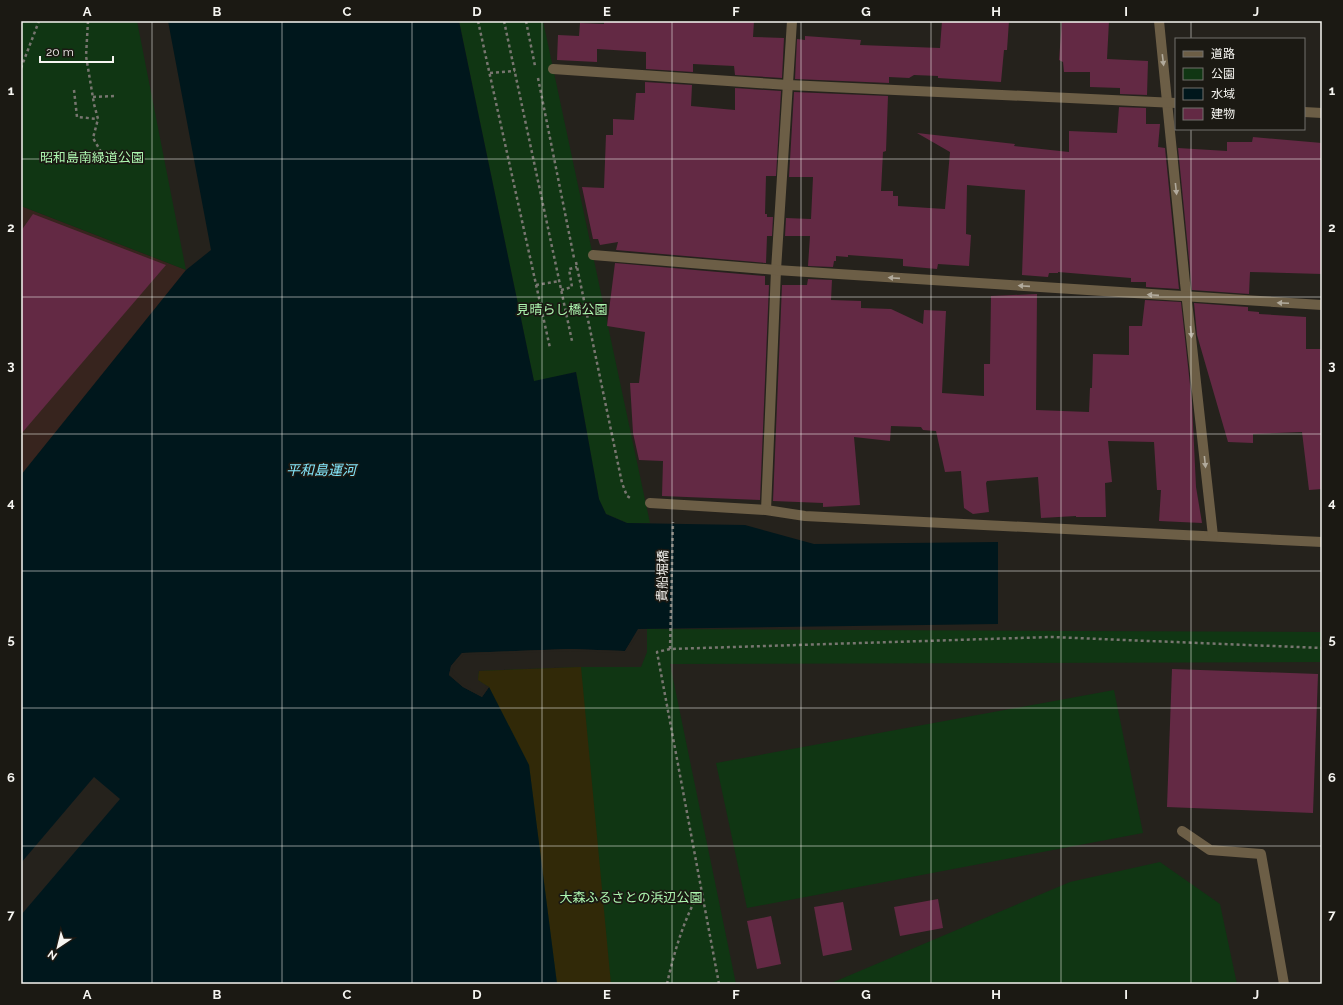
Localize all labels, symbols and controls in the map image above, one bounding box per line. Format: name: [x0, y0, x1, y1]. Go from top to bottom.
text: A: [83, 4, 92, 19]
text: B: [213, 4, 222, 19]
text: C: [343, 4, 352, 19]
text: D: [472, 4, 482, 19]
text: E: [603, 4, 611, 19]
text: F: [732, 4, 740, 19]
text: G: [861, 4, 871, 19]
text: H: [991, 4, 1001, 19]
text: I: [1124, 4, 1128, 19]
text: J: [1253, 4, 1259, 19]
scale bar: [40, 38, 113, 64]
legend: [1175, 38, 1305, 130]
text: 20 m: [46, 45, 74, 59]
text: 道路: [1211, 47, 1235, 61]
one-way arrow: [1160, 54, 1166, 66]
text: 公園: [1211, 67, 1235, 81]
text: 1: [8, 83, 15, 98]
text: 1: [1329, 83, 1336, 98]
text: 水域: [1211, 87, 1235, 101]
text: 建物: [1211, 107, 1235, 121]
park label: 昭和島南緑道公園: [40, 150, 144, 165]
one-way arrow: [1173, 183, 1179, 195]
text: 2: [7, 220, 15, 235]
text: 2: [1328, 220, 1336, 235]
one-way arrow: [888, 274, 900, 281]
one-way arrow: [1018, 283, 1030, 290]
one-way arrow: [1147, 291, 1159, 298]
one-way arrow: [1277, 299, 1289, 306]
park label: 見晴らし橋公園: [516, 302, 608, 317]
one-way arrow: [1188, 326, 1194, 338]
text: 3: [7, 358, 15, 373]
text: 3: [1328, 358, 1336, 373]
one-way arrow: [1202, 456, 1208, 468]
water label: 平和島運河: [286, 462, 359, 478]
text: 4: [7, 495, 15, 510]
text: 4: [1328, 495, 1336, 510]
street label: 貴船堀橋: [655, 550, 670, 602]
text: 5: [7, 632, 15, 647]
text: 5: [1328, 632, 1336, 647]
text: 6: [7, 770, 15, 785]
text: 6: [1328, 770, 1336, 785]
park label: 大森ふるさとの浜辺公園: [560, 890, 702, 905]
text: 7: [7, 907, 15, 922]
text: 7: [1328, 907, 1336, 922]
north arrow: [38, 927, 78, 967]
text: N: [45, 947, 60, 963]
text: A: [83, 987, 92, 1002]
text: B: [213, 987, 222, 1002]
text: C: [343, 987, 352, 1002]
text: D: [472, 987, 482, 1002]
text: E: [603, 987, 611, 1002]
text: F: [732, 987, 740, 1002]
text: G: [861, 987, 871, 1002]
text: H: [991, 987, 1001, 1002]
text: I: [1124, 987, 1128, 1002]
text: J: [1253, 987, 1259, 1002]

